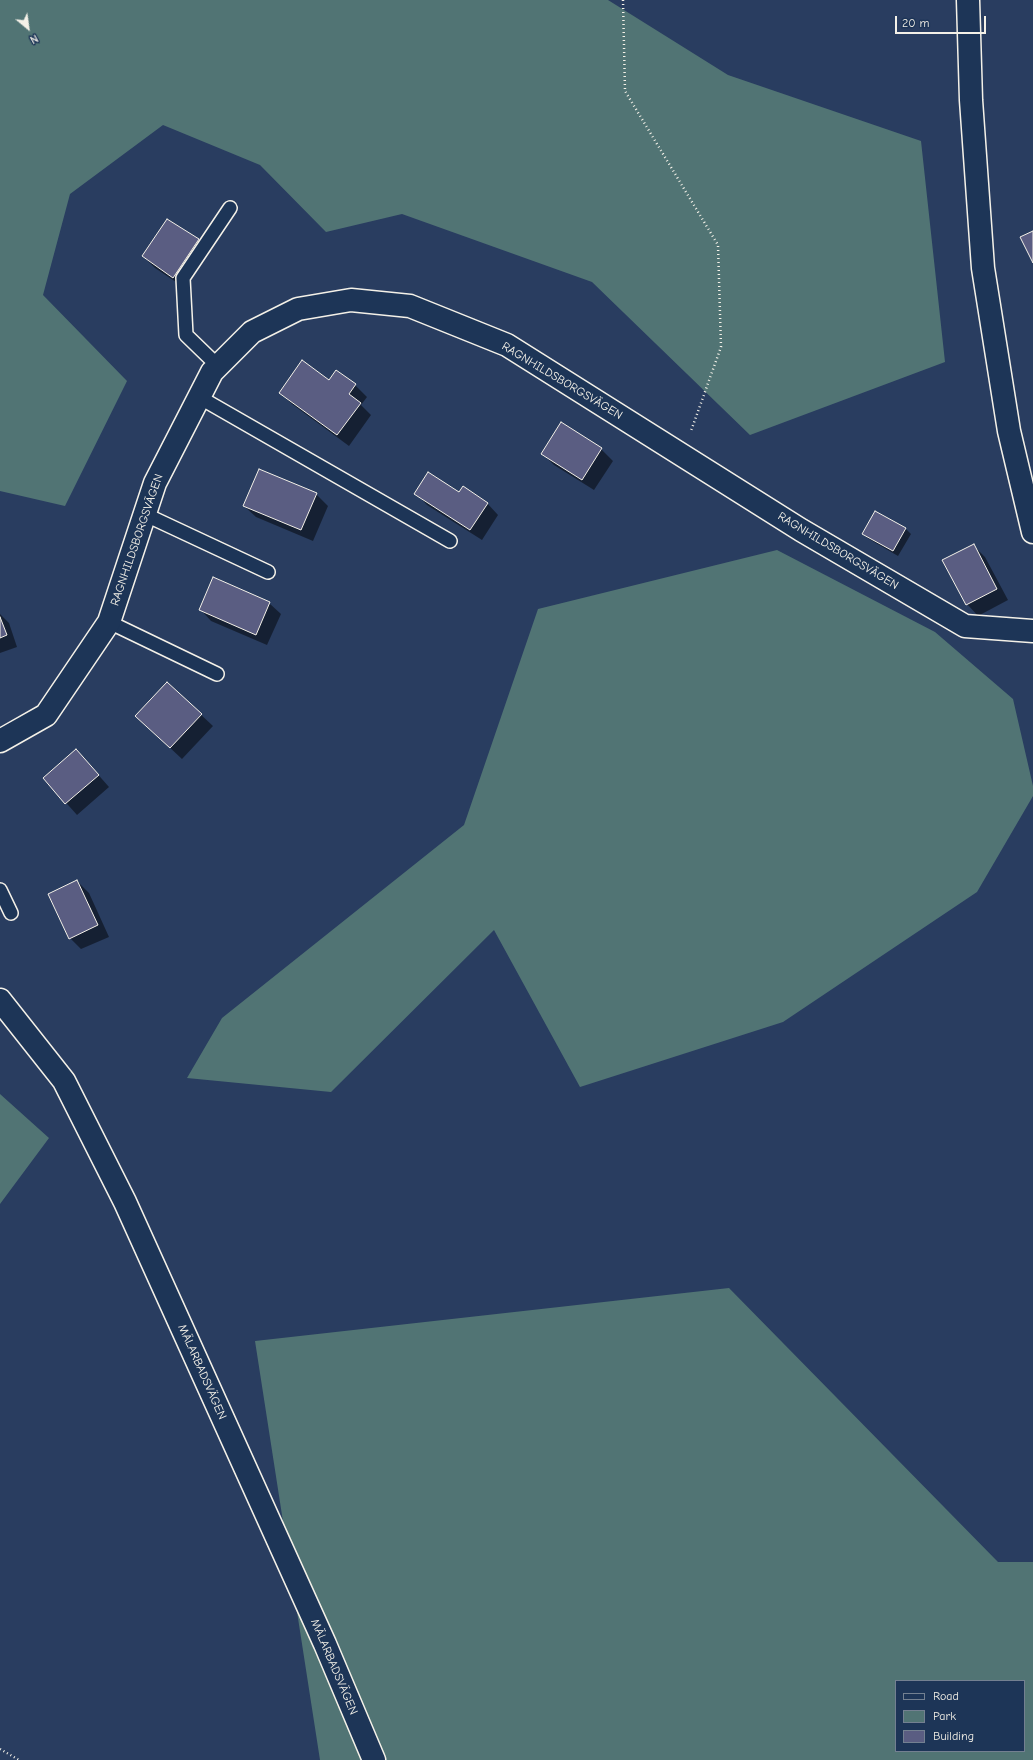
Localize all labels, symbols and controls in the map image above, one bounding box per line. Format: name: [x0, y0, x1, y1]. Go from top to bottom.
north arrow: [8, 8, 48, 48]
scale bar: [897, 8, 988, 34]
text: 20 m: [902, 16, 930, 30]
text: N: [28, 32, 40, 46]
street label: RAGNHILDSBORGSVÄGEN: [499, 339, 625, 423]
street label: RAGNHILDSBORGSVÄGEN: [108, 472, 166, 608]
street label: RAGNHILDSBORGSVÄGEN: [775, 509, 901, 593]
street label: MÄLARBADSVÄGEN: [175, 1322, 229, 1422]
street label: MÄLARBADSVÄGEN: [307, 1617, 361, 1717]
legend: [895, 1680, 1025, 1752]
text: Road: [933, 1689, 959, 1703]
text: Park: [933, 1709, 956, 1723]
text: Building: [933, 1729, 974, 1743]

